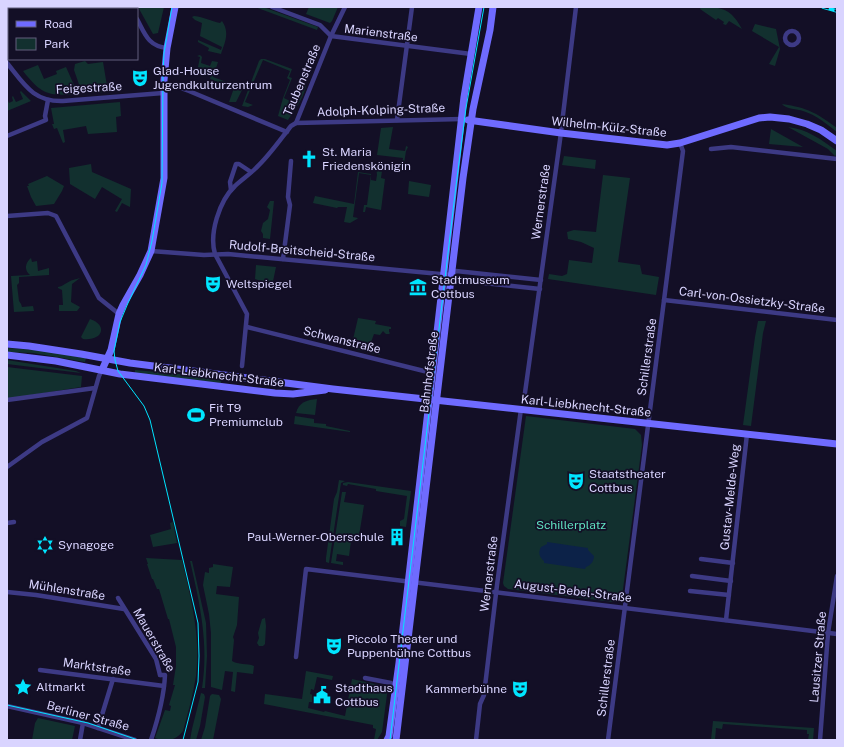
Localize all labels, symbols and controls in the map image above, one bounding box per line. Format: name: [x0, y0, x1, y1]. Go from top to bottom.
legend: [8, 8, 138, 60]
text: Road: [44, 17, 72, 31]
street label: Marienstraße: [343, 22, 419, 44]
text: Park: [44, 37, 70, 51]
street label: Taubenstraße: [281, 42, 323, 118]
place label: Glad-House Jugendkulturzentrum: [153, 64, 272, 92]
theatre icon: Glad-House Jugendkulturzentrum: [130, 68, 150, 88]
street label: Feigestraße: [56, 79, 123, 97]
street label: Adolph-Kolping-Straße: [317, 101, 446, 119]
street label: Wilhelm-Külz-Straße: [551, 114, 668, 140]
place label: St. Maria Friedenskönigin: [322, 145, 411, 173]
church icon: St. Maria Friedenskönigin: [299, 149, 319, 169]
street label: Wernerstraße: [529, 163, 553, 241]
street label: Rudolf-Breitscheid-Straße: [228, 238, 376, 264]
place label: Stadtmuseum Cottbus: [431, 273, 510, 301]
theatre icon: Weltspiegel: [203, 274, 223, 294]
place label: Weltspiegel: [226, 277, 293, 291]
museum icon: Stadtmuseum Cottbus: [408, 277, 428, 297]
street label: Carl-von-Ossietzky-Straße: [678, 284, 826, 316]
street label: Schillerstraße: [635, 317, 659, 397]
street label: Schwanstraße: [302, 324, 382, 356]
street label: Bahnhofstraße: [417, 330, 441, 414]
street label: Karl-Liebknecht-Straße: [153, 360, 285, 390]
street label: Karl-Liebknecht-Straße: [520, 392, 652, 420]
place label: Fit T9 Premiumclub: [209, 401, 283, 429]
sports icon: Fit T9 Premiumclub: [186, 405, 206, 425]
street label: Gustav-Melde-Weg: [717, 443, 743, 551]
place label: Staatstheater Cottbus: [589, 467, 666, 495]
theatre icon: Staatstheater Cottbus: [566, 471, 586, 491]
park label: Schillerplatz: [536, 518, 606, 532]
building icon: Paul-Werner-Oberschule: [387, 527, 407, 547]
place label: Paul-Werner-Oberschule: [247, 530, 384, 544]
synagogue icon: Synagoge: [35, 535, 55, 555]
street label: Wernerstraße: [477, 535, 501, 613]
place label: Synagoge: [58, 538, 114, 552]
street label: Mühlenstraße: [28, 577, 106, 603]
street label: August-Bebel-Straße: [513, 577, 633, 605]
street label: Mauerstraße: [130, 606, 178, 675]
street label: Lausitzer Straße: [807, 611, 829, 703]
place label: Piccolo Theater und Puppenbühne Cottbus: [347, 632, 471, 660]
theatre icon: Piccolo Theater und Puppenbühne Cottbus: [324, 636, 344, 656]
street label: Schillerstraße: [594, 638, 618, 718]
street label: Marktstraße: [62, 655, 132, 679]
place icon: Altmarkt: [13, 677, 33, 697]
theatre icon: Kammerbühne: [510, 679, 530, 699]
place label: Altmarkt: [36, 680, 86, 694]
place label: Stadthaus Cottbus: [335, 681, 392, 709]
place label: Kammerbühne: [425, 682, 507, 696]
public building icon: Stadthaus Cottbus: [312, 685, 332, 705]
street label: Berliner Straße: [45, 698, 131, 734]

